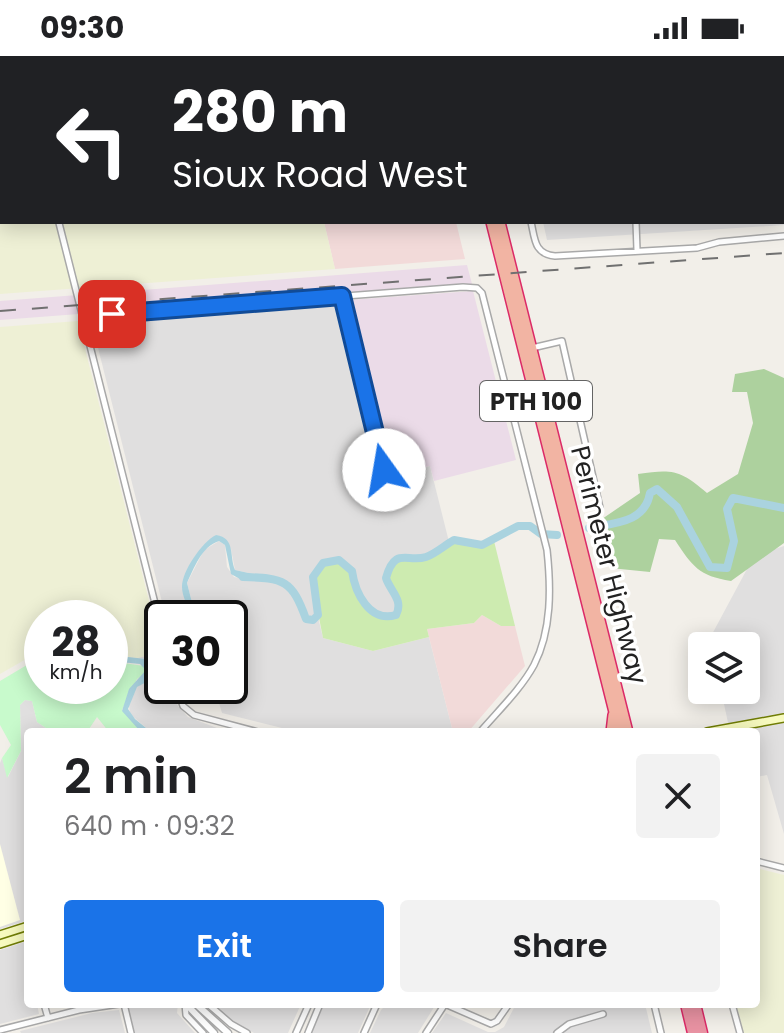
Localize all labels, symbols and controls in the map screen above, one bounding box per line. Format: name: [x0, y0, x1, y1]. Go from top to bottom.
text: 09:30: [40, 6, 124, 49]
text: 280 m: [172, 73, 348, 152]
icon: left: [40, 88, 144, 192]
text: Sioux Road West: [172, 149, 468, 200]
pin: [78, 280, 146, 348]
icon: arrive: [90, 292, 134, 336]
road number: PTH 100: [480, 381, 592, 421]
position arrow: [342, 428, 426, 512]
street label: Perimeter Highway: [562, 442, 656, 688]
speed limit sign: 30: [144, 600, 248, 704]
text: 28: [52, 614, 100, 670]
map controls: [688, 632, 760, 704]
button: layers: [688, 632, 760, 704]
text: km/h: [49, 658, 103, 686]
text: 2 min: [64, 743, 198, 810]
button: close: [636, 754, 720, 838]
text: 640 m · 09:32: [64, 808, 235, 844]
button: Exit: [64, 900, 384, 992]
button: Share: [400, 900, 720, 992]

